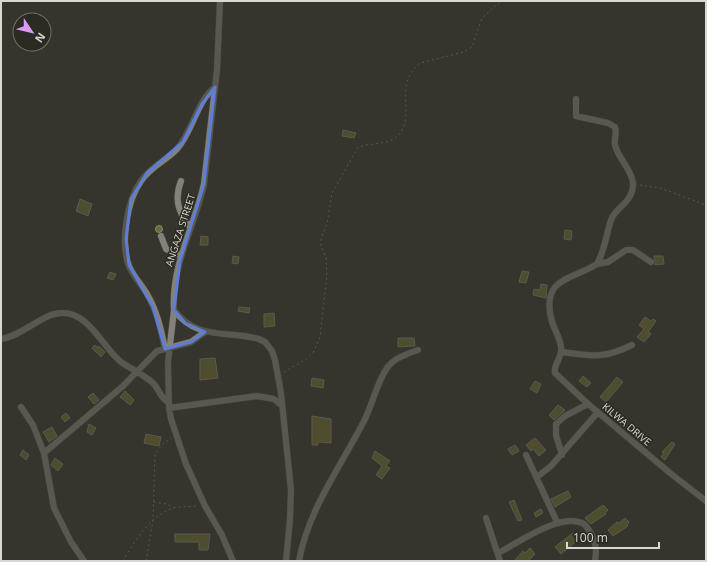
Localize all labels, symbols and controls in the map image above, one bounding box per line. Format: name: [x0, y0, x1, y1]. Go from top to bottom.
north arrow: [12, 12, 52, 52]
text: N: [32, 30, 49, 46]
street label: ANGAZA STREET: [162, 191, 199, 268]
street label: KILWA DRIVE: [600, 399, 654, 449]
scale bar: [567, 524, 659, 550]
text: 100 m: [573, 529, 608, 546]

